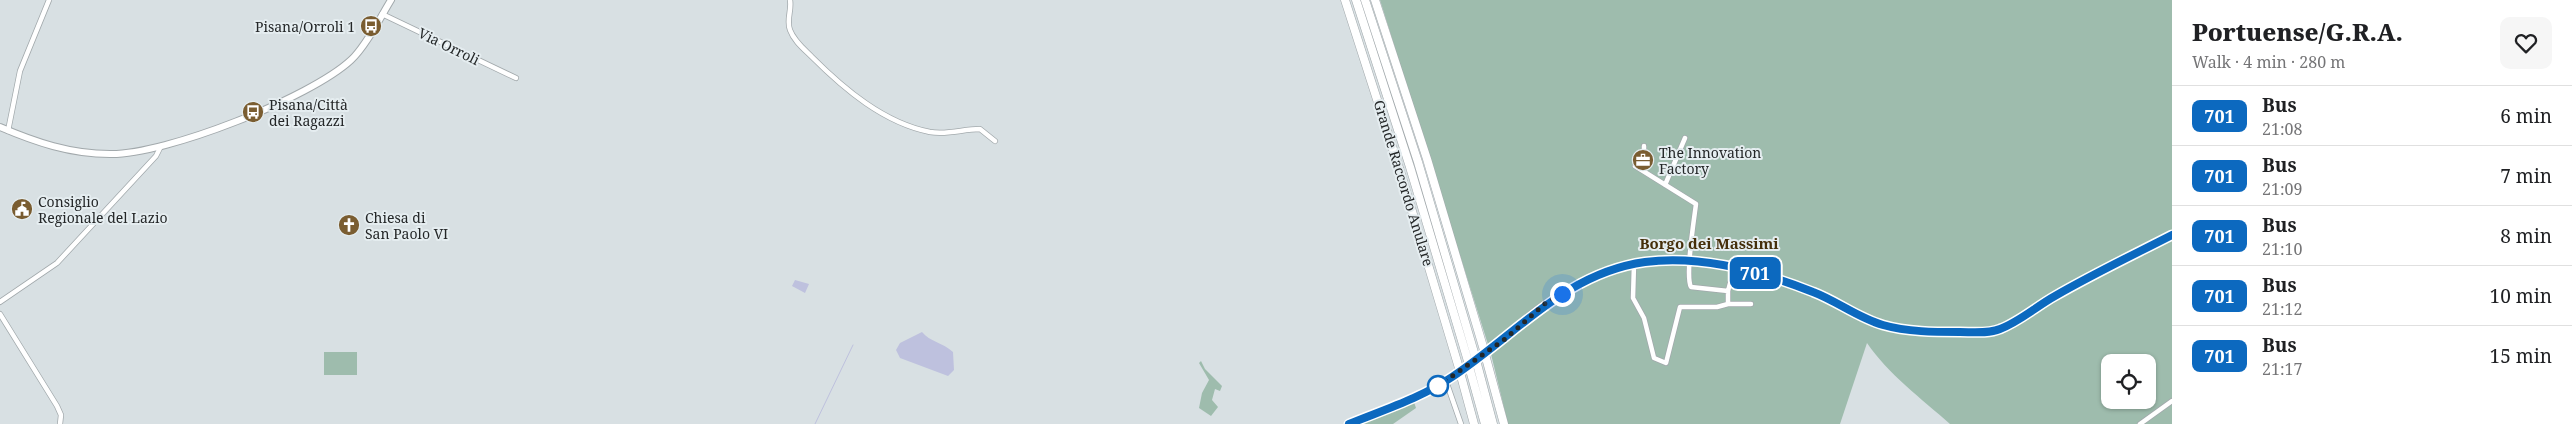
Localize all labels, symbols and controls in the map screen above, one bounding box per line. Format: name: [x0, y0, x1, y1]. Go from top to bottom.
bus stop icon: Pisana/Orroli 1: [359, 14, 383, 38]
text: Portuense/G.R.A.: [2192, 15, 2403, 48]
place label: Pisana/Orroli 1: [255, 17, 355, 36]
button: heart: [2500, 17, 2552, 69]
street label: Via Orroli: [415, 23, 483, 69]
text: Walk · 4 min · 280 m: [2192, 51, 2345, 73]
text: Bus: [2262, 92, 2297, 118]
place label: Pisana/Città dei Ragazzi: [269, 95, 348, 130]
street label: Grande Raccordo Anulare: [1370, 98, 1438, 268]
bus stop icon: Pisana/Città dei Ragazzi: [241, 100, 265, 124]
text: 6 min: [2500, 103, 2552, 129]
text: 701: [2204, 104, 2235, 128]
text: 21:08: [2262, 118, 2302, 140]
place label: The Innovation Factory: [1659, 143, 1761, 178]
office icon: The Innovation Factory: [1631, 148, 1655, 172]
text: Bus: [2262, 152, 2297, 178]
text: 7 min: [2500, 163, 2552, 189]
text: 701: [2204, 164, 2235, 188]
text: 21:09: [2262, 178, 2302, 200]
place label: Consiglio Regionale del Lazio: [38, 192, 168, 227]
public building icon: Consiglio Regionale del Lazio: [10, 197, 34, 221]
place label: Chiesa di San Paolo VI: [365, 208, 448, 243]
text: Bus: [2262, 212, 2297, 238]
church icon: Chiesa di San Paolo VI: [337, 213, 361, 237]
text: 8 min: [2500, 223, 2552, 249]
text: 701: [2204, 224, 2235, 248]
district label: Borgo dei Massimi: [1639, 233, 1779, 253]
text: 21:10: [2262, 238, 2302, 260]
line badge: 701: [1726, 257, 1784, 289]
text: 701: [1740, 261, 1770, 285]
text: Bus: [2262, 272, 2297, 298]
your location: [1550, 282, 1575, 307]
text: 10 min: [2490, 283, 2552, 309]
text: 701: [2204, 284, 2235, 308]
text: 21:12: [2262, 298, 2302, 320]
text: Bus: [2262, 332, 2297, 358]
text: 15 min: [2490, 343, 2552, 369]
text: 701: [2204, 344, 2235, 368]
map controls: [2101, 354, 2156, 409]
button: locate: [2101, 354, 2156, 409]
text: 21:17: [2262, 358, 2302, 380]
unlabelled marker: [1427, 375, 1449, 397]

